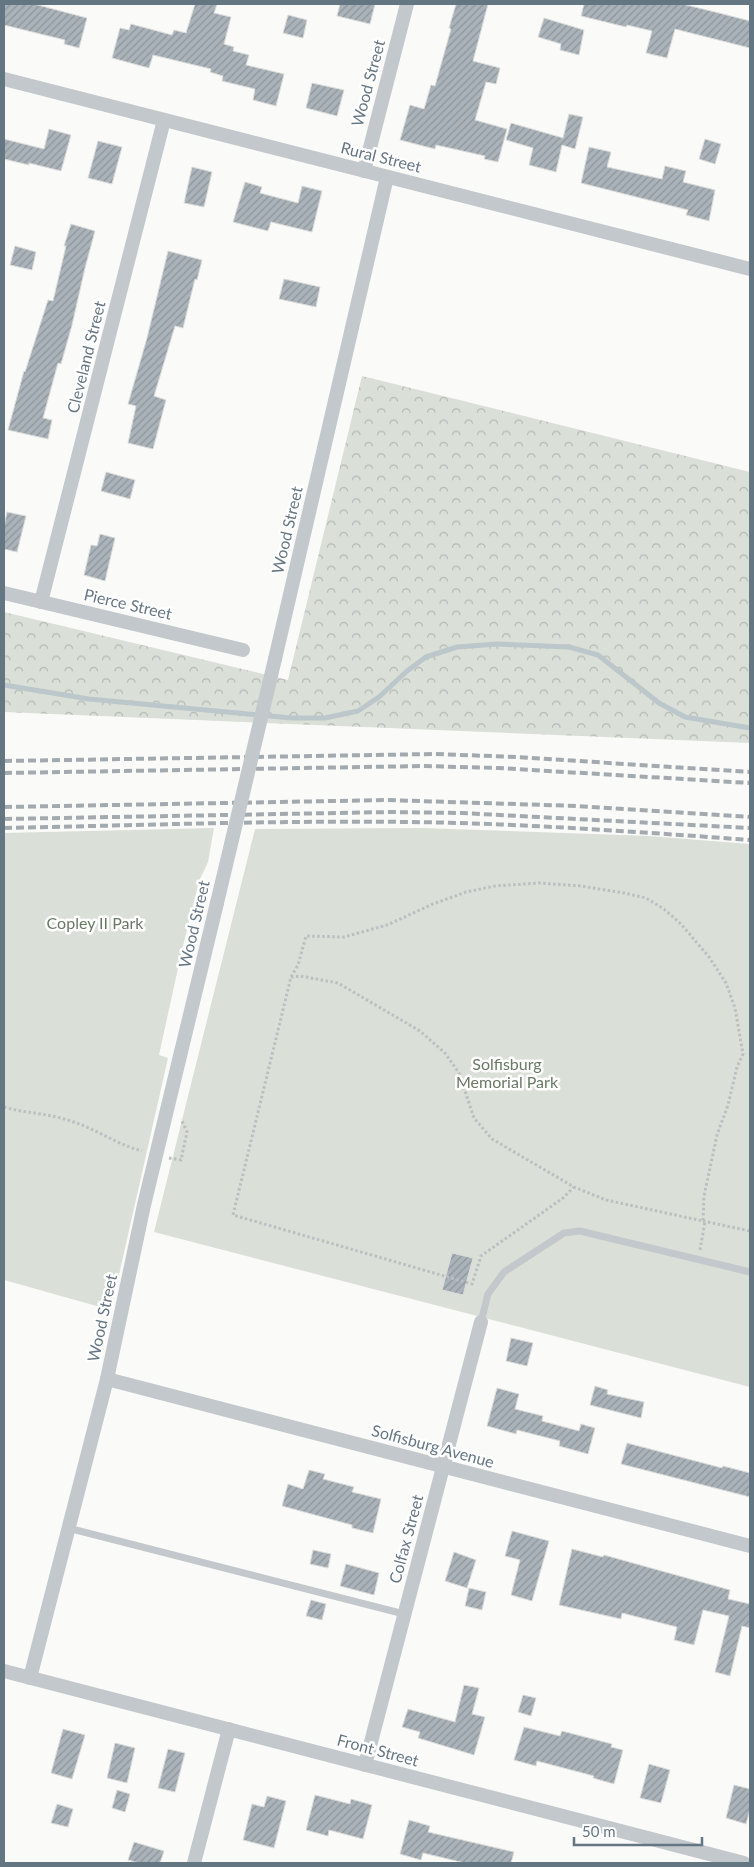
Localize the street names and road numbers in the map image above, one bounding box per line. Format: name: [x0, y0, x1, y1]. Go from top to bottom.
street label: Wood Street: [347, 37, 388, 128]
street label: Rural Street: [339, 137, 424, 176]
street label: Cleveland Street: [62, 299, 109, 415]
street label: Wood Street: [267, 484, 306, 575]
street label: Pierce Street: [82, 584, 174, 623]
street label: Wood Street: [174, 878, 213, 969]
street label: Wood Street: [83, 1272, 120, 1363]
street label: Solfisburg Avenue: [370, 1420, 496, 1471]
street label: Colfax Street: [385, 1492, 427, 1585]
street label: Front Street: [335, 1730, 421, 1770]

